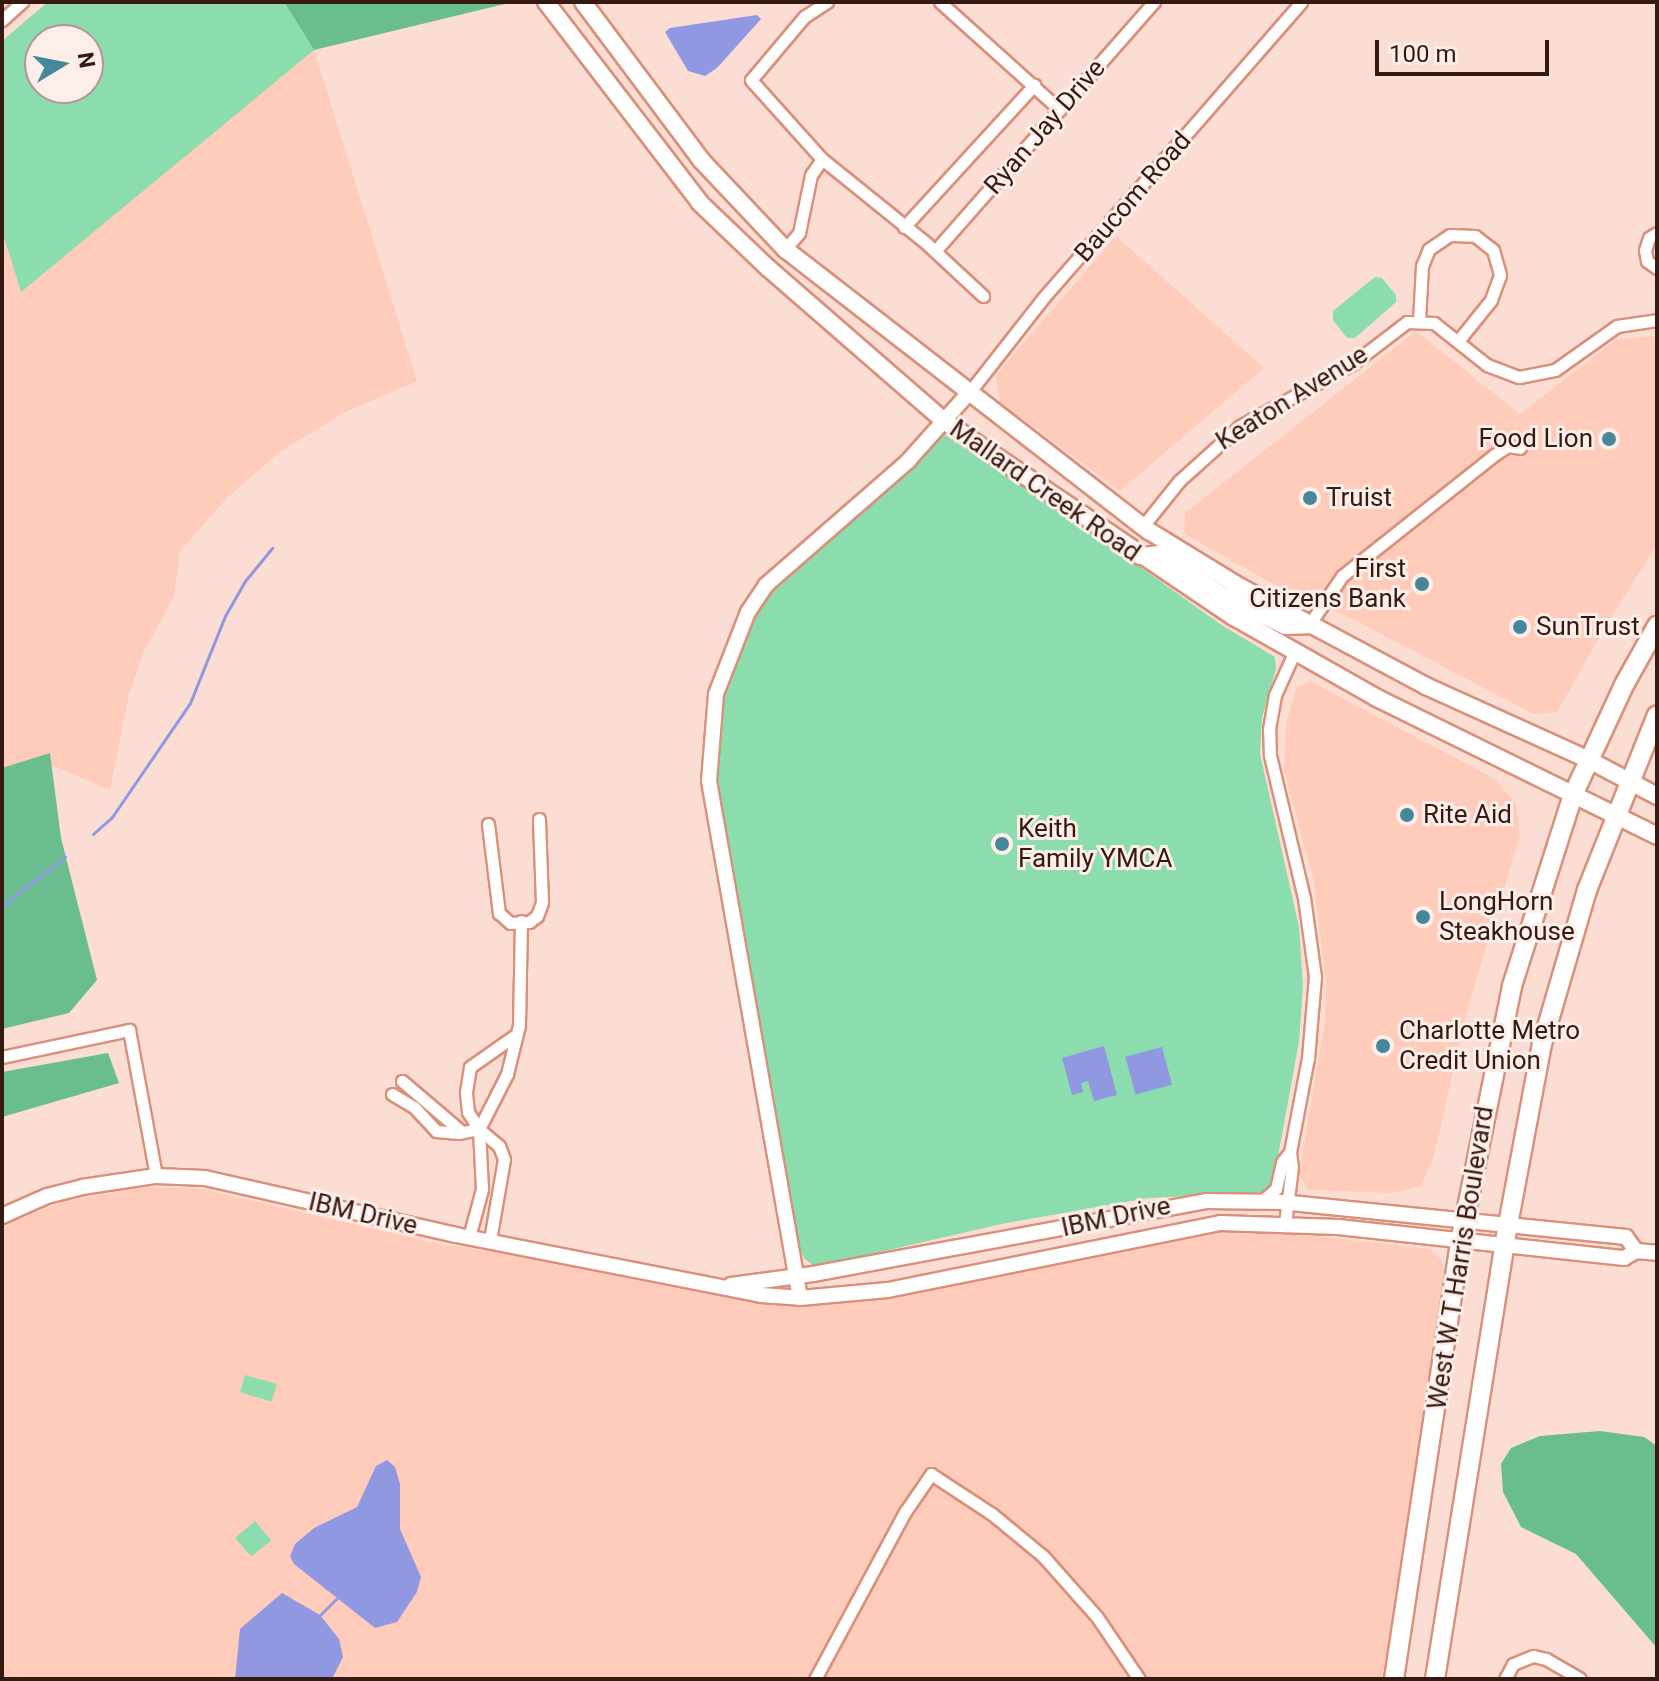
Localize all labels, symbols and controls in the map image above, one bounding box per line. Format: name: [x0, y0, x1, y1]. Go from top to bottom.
north arrow: [24, 24, 104, 104]
scale bar: [1379, 24, 1553, 74]
text: 100 m: [1389, 40, 1456, 68]
text: N: [72, 50, 100, 70]
street label: Ryan Jay Drive: [978, 53, 1112, 201]
street label: Baucom Road: [1068, 126, 1198, 268]
street label: Keaton Avenue: [1210, 339, 1374, 457]
street label: Mallard Creek Road: [944, 414, 1146, 568]
place label: Food Lion: [1479, 423, 1593, 455]
marker: Food Lion: [1600, 430, 1618, 448]
place label: Truist: [1326, 482, 1392, 514]
marker: Truist: [1301, 489, 1319, 507]
place label: First Citizens Bank: [1249, 553, 1406, 614]
marker: First Citizens Bank: [1413, 575, 1431, 593]
place label: SunTrust: [1536, 611, 1640, 643]
marker: SunTrust: [1511, 618, 1529, 636]
place label: Rite Aid: [1423, 799, 1512, 831]
marker: Rite Aid: [1398, 806, 1416, 824]
place label: Keith Family YMCA: [1018, 813, 1172, 874]
marker: Keith Family YMCA: [993, 835, 1011, 853]
place label: LongHorn Steakhouse: [1439, 886, 1575, 948]
marker: LongHorn Steakhouse: [1414, 908, 1432, 926]
place label: Charlotte Metro Credit Union: [1399, 1015, 1580, 1076]
marker: Charlotte Metro Credit Union: [1374, 1037, 1392, 1055]
street label: West W T Harris Boulevard: [1422, 1104, 1500, 1412]
street label: IBM Drive: [305, 1186, 421, 1242]
street label: IBM Drive: [1059, 1190, 1173, 1244]

